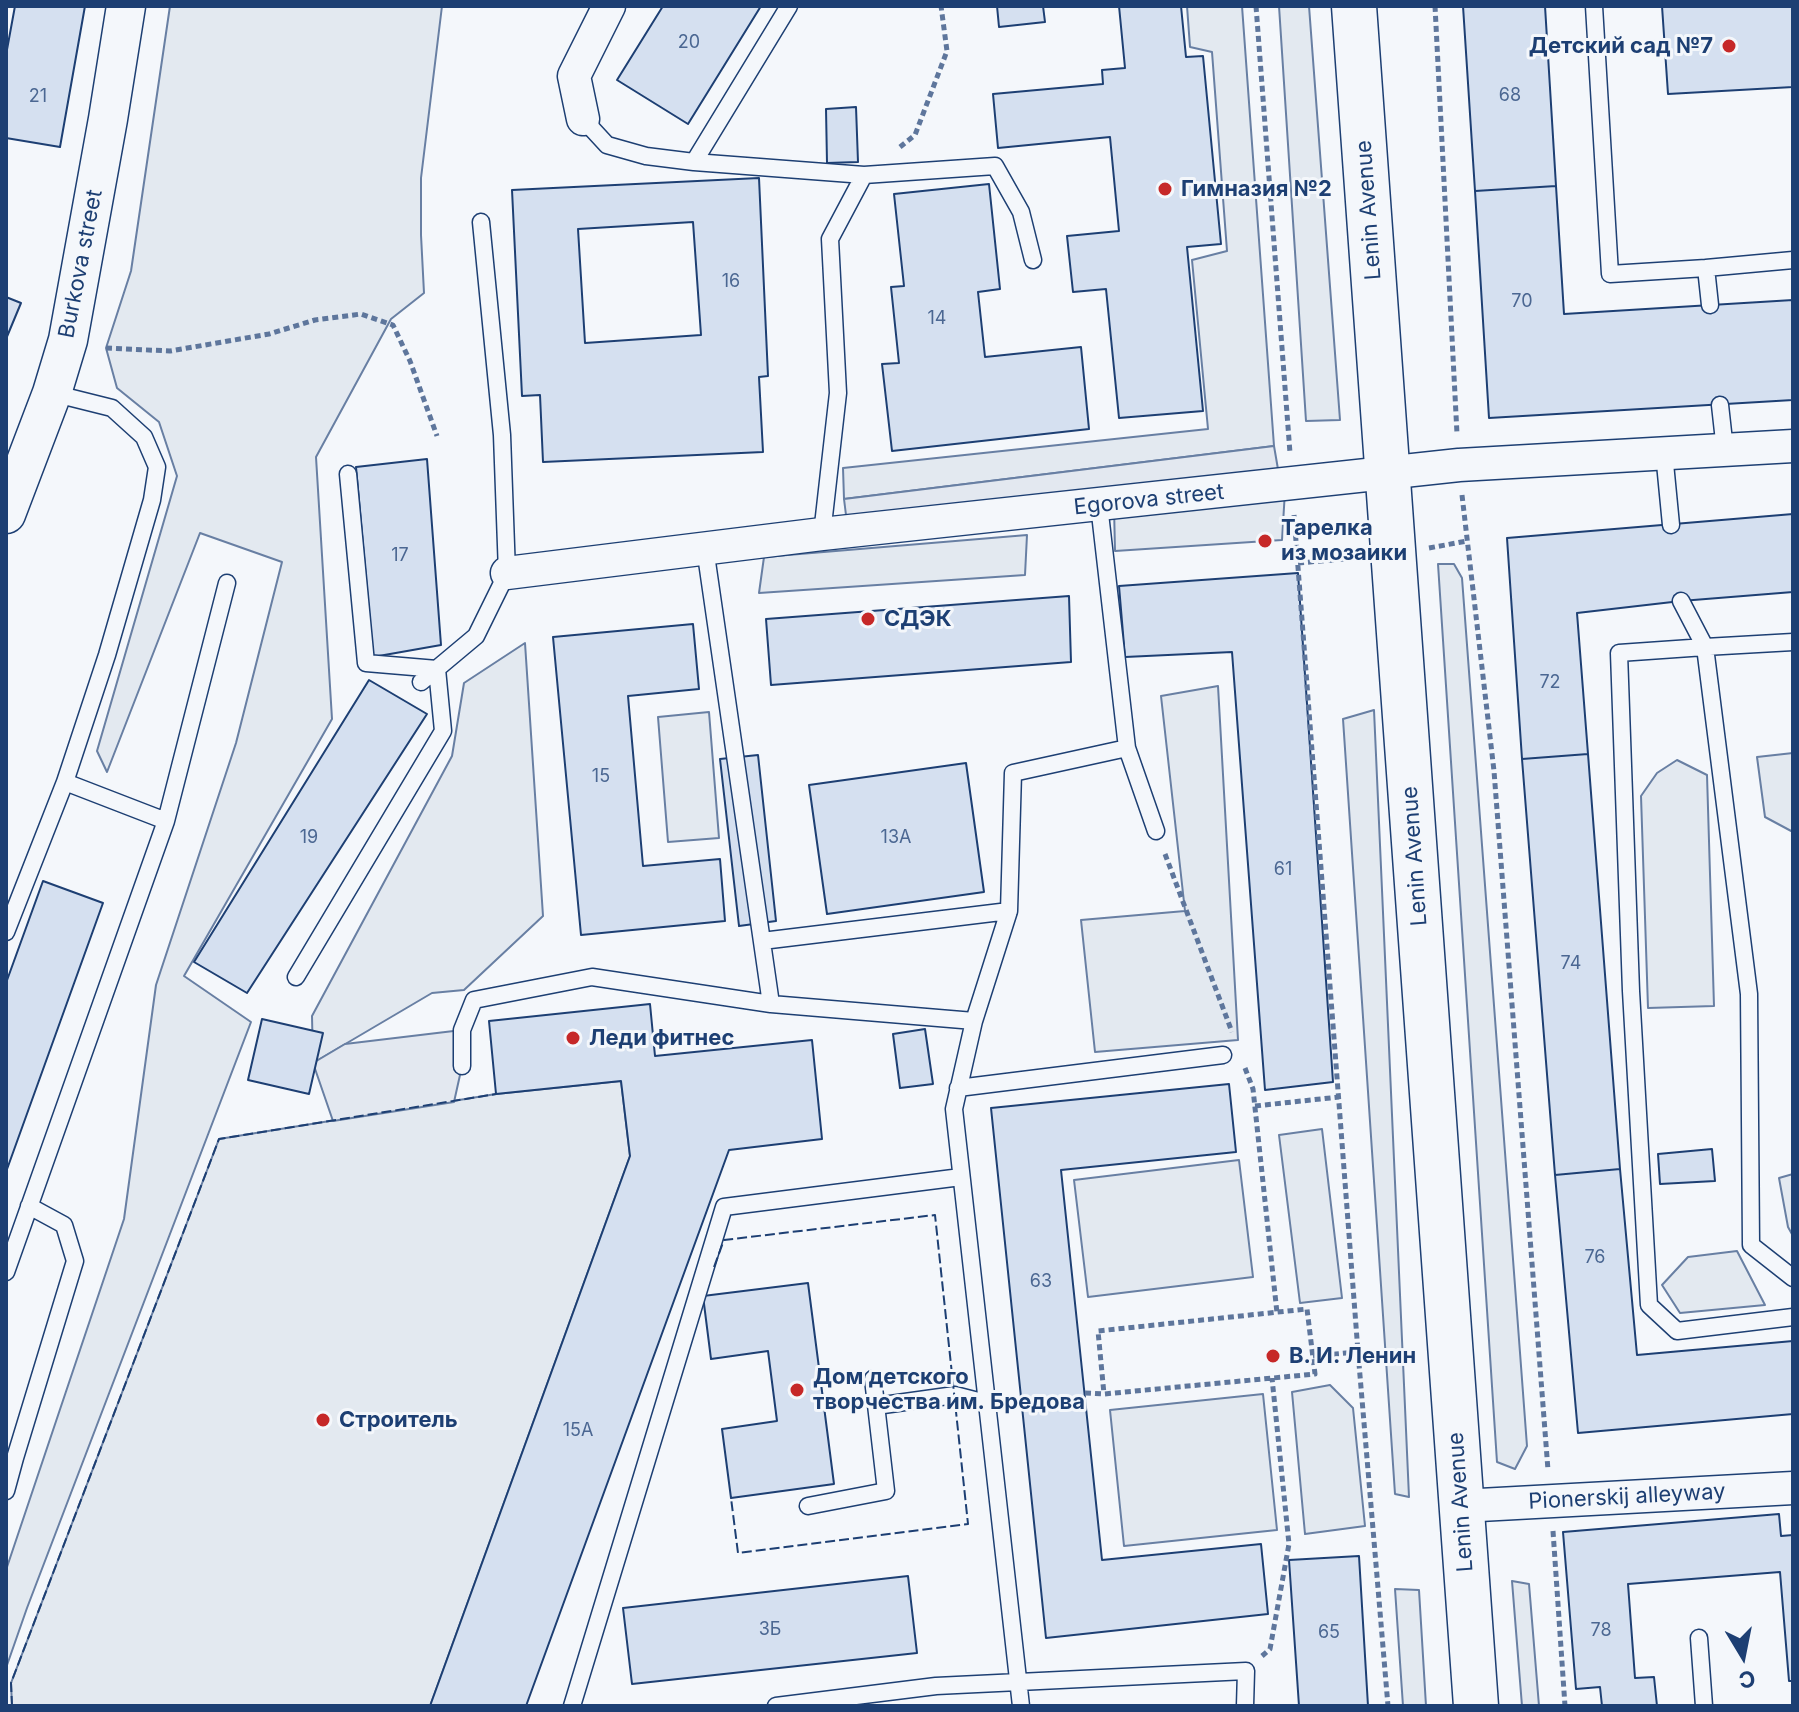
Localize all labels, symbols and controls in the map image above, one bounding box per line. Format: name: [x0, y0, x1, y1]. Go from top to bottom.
house number: 20: [678, 32, 700, 54]
place label: Детский сад №7: [1529, 33, 1713, 59]
marker: Детский сад №7: [1720, 37, 1738, 55]
house number: 68: [1499, 85, 1521, 107]
house number: 21: [29, 86, 47, 108]
street label: Lenin Avenue: [1351, 139, 1387, 281]
place label: Гимназия №2: [1181, 176, 1332, 202]
marker: Гимназия №2: [1156, 180, 1174, 198]
street label: Burkova street: [54, 187, 108, 341]
house number: 16: [722, 271, 740, 293]
house number: 70: [1511, 291, 1533, 313]
house number: 14: [928, 308, 946, 330]
street label: Egorova street: [1073, 479, 1225, 521]
place label: Тарелка из мозаики: [1281, 515, 1407, 566]
marker: Тарелка из мозаики: [1256, 532, 1274, 550]
house number: 17: [391, 545, 409, 567]
place label: СДЭК: [884, 606, 951, 632]
marker: СДЭК: [859, 610, 877, 628]
house number: 72: [1539, 672, 1561, 694]
house number: 15: [592, 766, 610, 788]
street label: Lenin Avenue: [1397, 785, 1433, 927]
house number: 19: [300, 827, 318, 849]
house number: 13А: [881, 827, 911, 849]
house number: 61: [1274, 859, 1292, 881]
house number: 74: [1561, 953, 1581, 975]
place label: Леди фитнес: [589, 1025, 734, 1051]
marker: Леди фитнес: [564, 1029, 582, 1047]
house number: 76: [1584, 1247, 1606, 1269]
house number: 63: [1030, 1271, 1052, 1293]
place label: В. И. Ленин: [1289, 1343, 1416, 1369]
marker: В. И. Ленин: [1264, 1347, 1282, 1365]
place label: Дом детского творчества им. Бредова: [813, 1364, 1085, 1416]
marker: Дом детского творчества им. Бредова: [788, 1381, 806, 1399]
place label: Строитель: [339, 1407, 458, 1433]
marker: Строитель: [314, 1411, 332, 1429]
house number: 15А: [563, 1420, 593, 1442]
street label: Lenin Avenue: [1443, 1431, 1479, 1573]
street label: Pionerskij alleyway: [1528, 1479, 1726, 1515]
north arrow: [1703, 1616, 1783, 1696]
house number: 3Б: [759, 1619, 781, 1641]
house number: 78: [1590, 1620, 1612, 1642]
house number: 65: [1318, 1622, 1340, 1644]
text: С: [1737, 1665, 1757, 1694]

